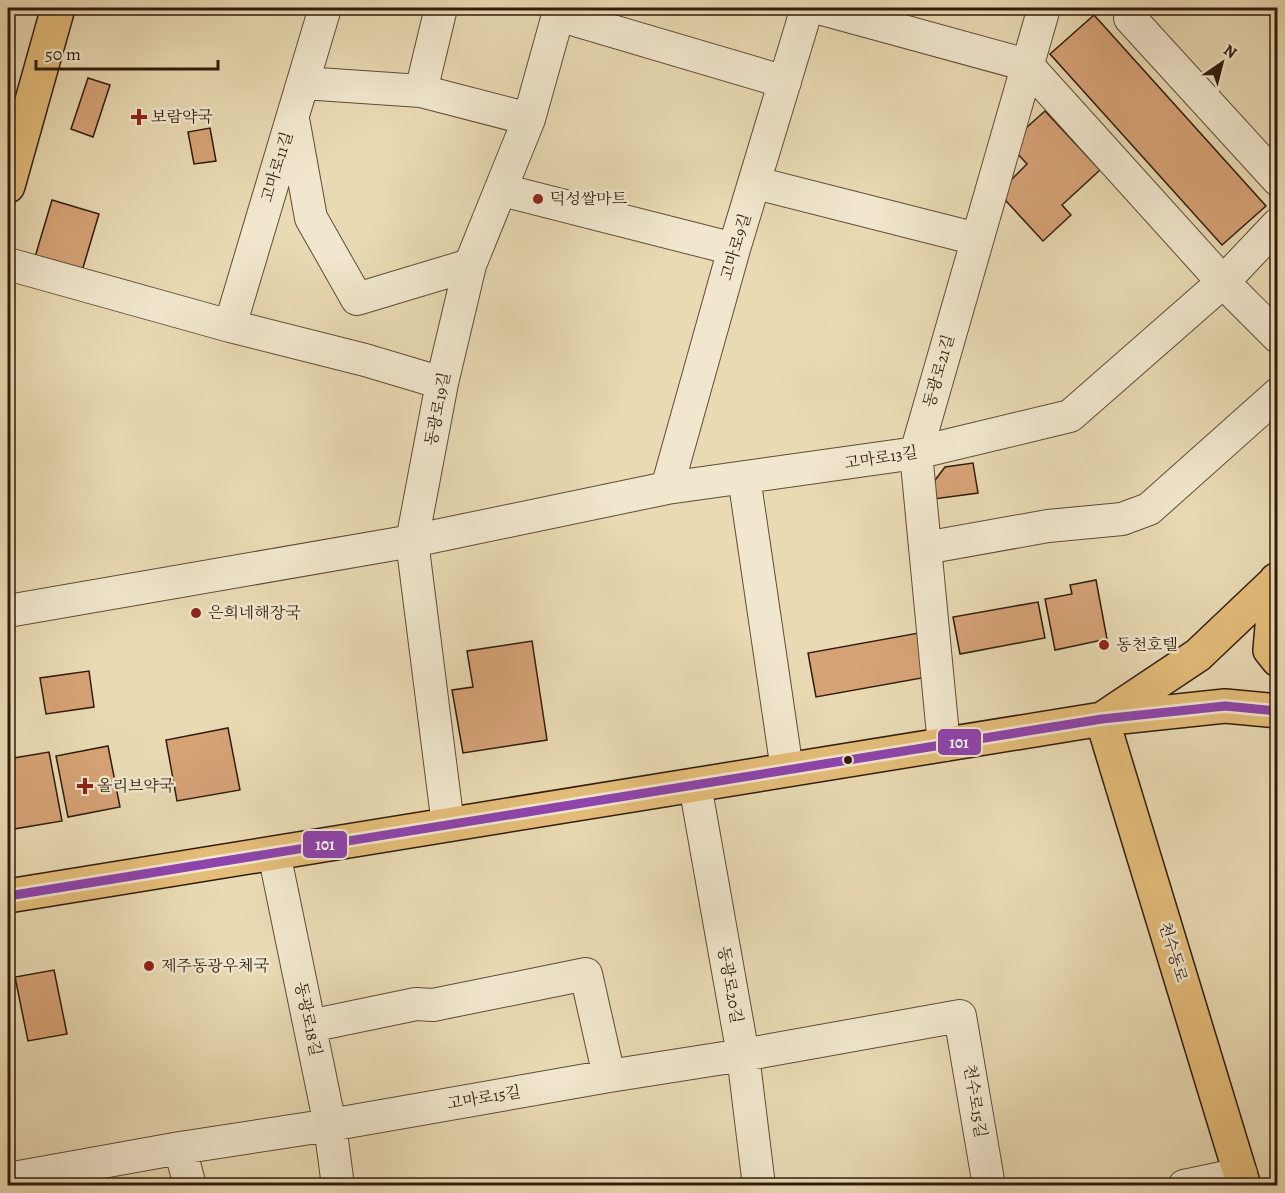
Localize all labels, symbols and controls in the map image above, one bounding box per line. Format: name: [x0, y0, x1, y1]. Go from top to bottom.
scale bar: [36, 33, 218, 71]
north arrow: [1192, 33, 1252, 93]
text: N: [1219, 39, 1241, 64]
text: 50 m: [45, 42, 81, 66]
place label: 보람약국: [151, 106, 213, 128]
marker: 보람약국: [132, 110, 146, 124]
street label: 고마로11길: [256, 129, 298, 205]
place label: 덕성쌀마트: [550, 188, 628, 210]
marker: 덕성쌀마트: [531, 192, 545, 206]
street label: 고마로9길: [715, 211, 757, 283]
street label: 동광로21길: [918, 332, 960, 410]
street label: 동광로19길: [420, 370, 456, 448]
street label: 고마로13길: [843, 441, 919, 475]
place label: 은희네해장국: [208, 602, 301, 624]
marker: 은희네해장국: [189, 606, 203, 620]
place label: 동천호텔: [1116, 634, 1178, 656]
marker: 동천호텔: [1097, 638, 1111, 652]
line badge: 101: [937, 728, 982, 756]
text: 101: [949, 732, 969, 754]
unlabelled marker: [842, 754, 854, 766]
place label: 올리브약국: [97, 775, 175, 797]
marker: 올리브약국: [78, 779, 92, 793]
line badge: 101: [302, 830, 348, 859]
text: 101: [315, 834, 335, 856]
street label: 천수동로: [1153, 919, 1193, 985]
street label: 동광로20길: [712, 945, 748, 1025]
place label: 제주동광우체국: [161, 955, 270, 977]
marker: 제주동광우체국: [142, 959, 156, 973]
street label: 동광로18길: [289, 980, 327, 1058]
street label: 천수로15길: [958, 1063, 992, 1139]
street label: 고마로15길: [446, 1081, 522, 1115]

